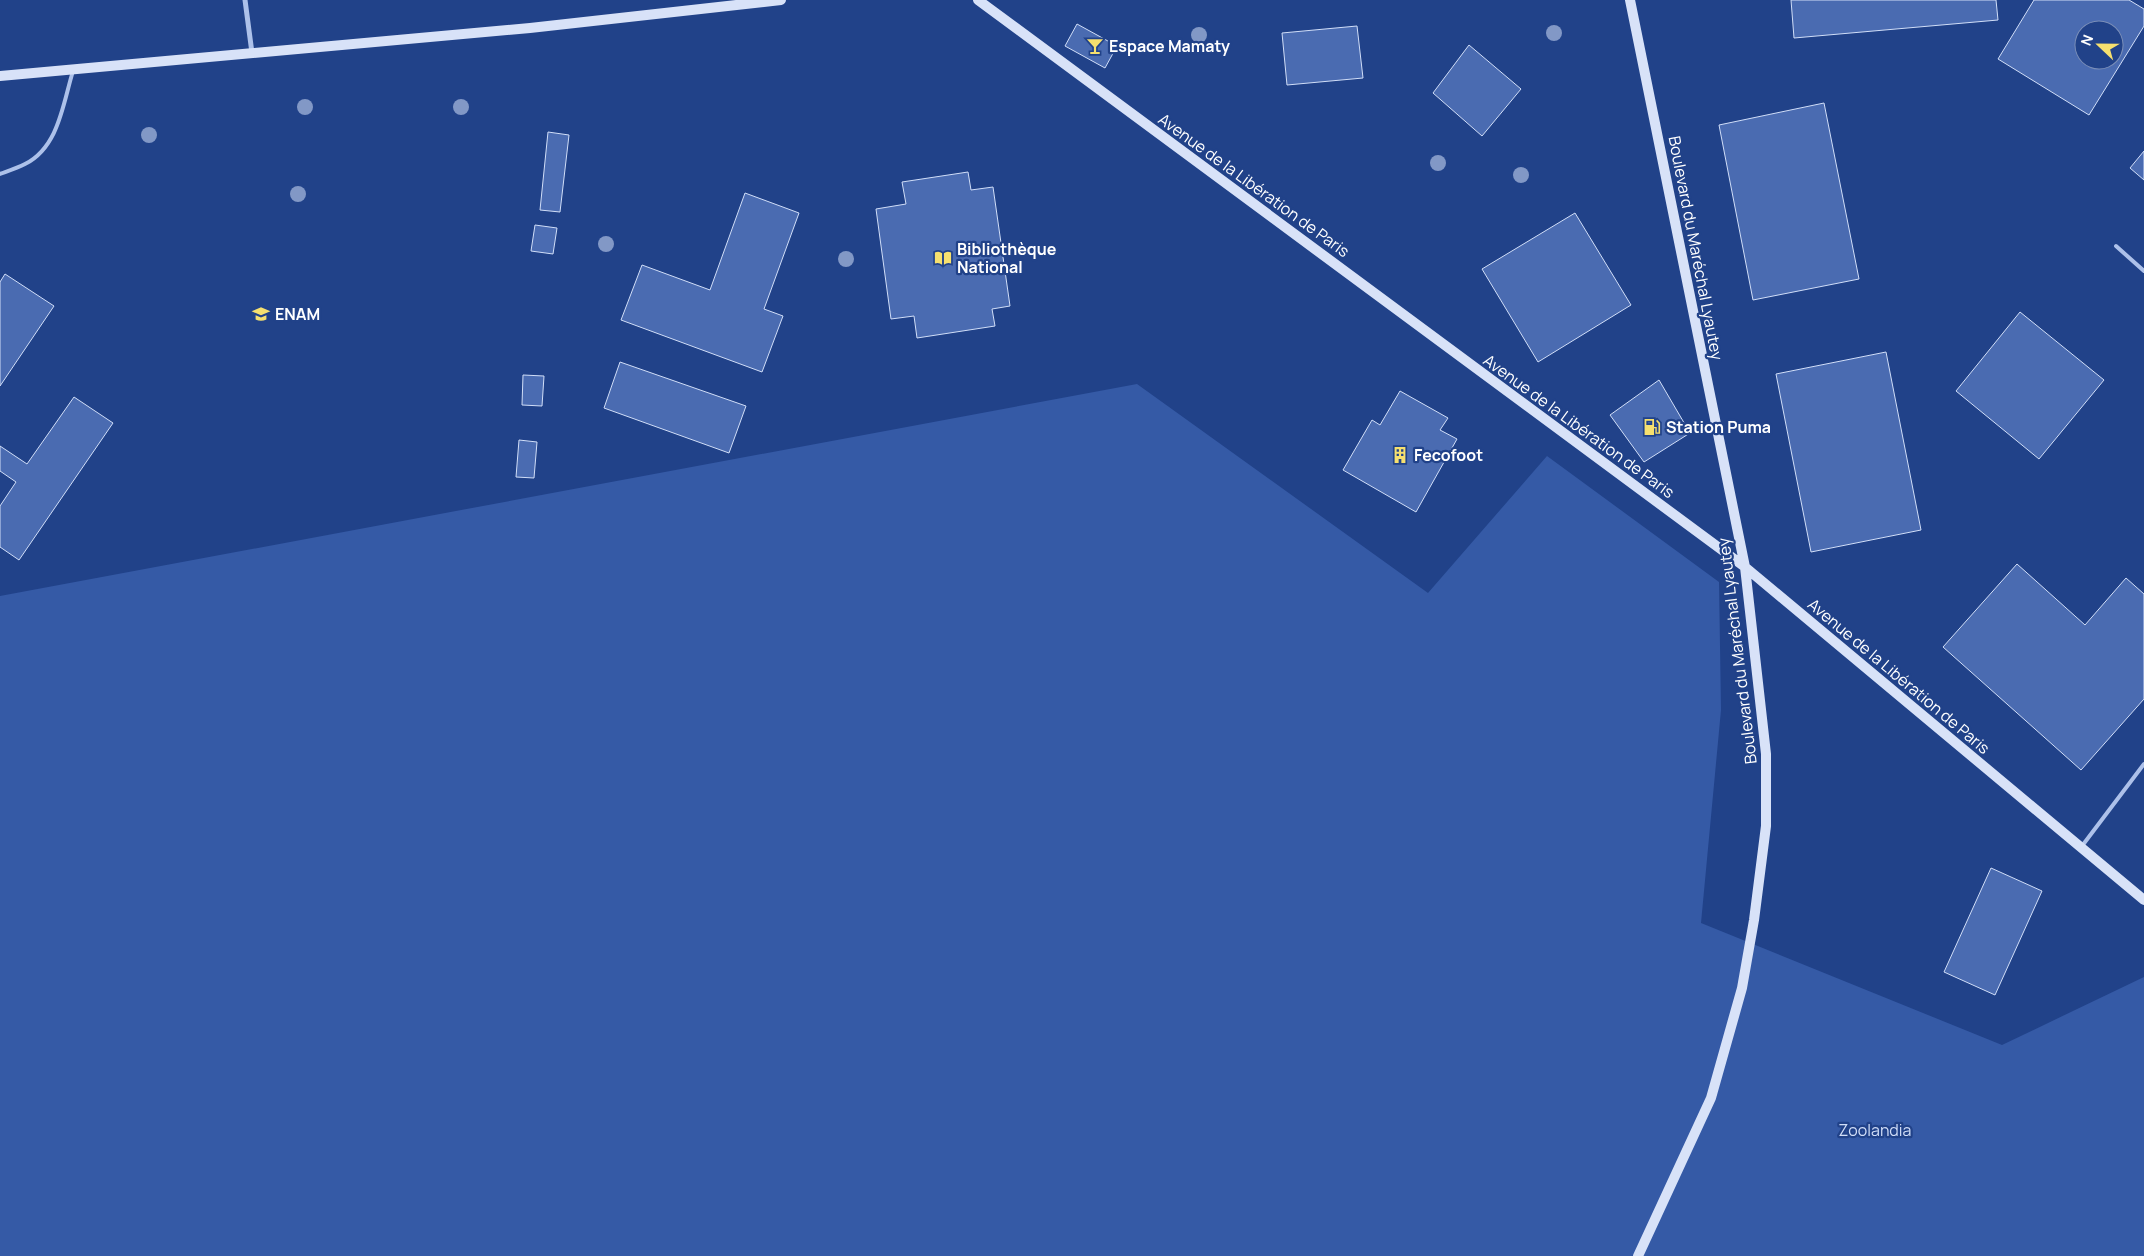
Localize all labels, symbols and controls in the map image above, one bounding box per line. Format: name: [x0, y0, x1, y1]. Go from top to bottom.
north arrow: [2074, 20, 2124, 70]
text: N: [2076, 32, 2097, 48]
place label: Espace Mamaty: [1109, 35, 1230, 57]
bar icon: Espace Mamaty: [1085, 36, 1105, 56]
street label: Avenue de la Libération de Paris: [1154, 108, 1354, 262]
street label: Boulevard du Maréchal Lyautey: [1663, 134, 1729, 362]
place label: Bibliothèque National: [957, 238, 1057, 278]
library icon: Bibliothèque National: [933, 248, 953, 268]
place label: ENAM: [275, 303, 320, 325]
school or university icon: ENAM: [251, 304, 271, 324]
street label: Avenue de la Libération de Paris: [1479, 349, 1679, 503]
place label: Station Puma: [1666, 416, 1771, 438]
fuel station icon: Station Puma: [1642, 417, 1662, 437]
place label: Fecofoot: [1414, 444, 1483, 466]
building icon: Fecofoot: [1390, 445, 1410, 465]
street label: Boulevard du Maréchal Lyautey: [1712, 536, 1762, 765]
street label: Avenue de la Libération de Paris: [1803, 593, 1995, 759]
park label: Zoolandia: [1839, 1119, 1911, 1141]

